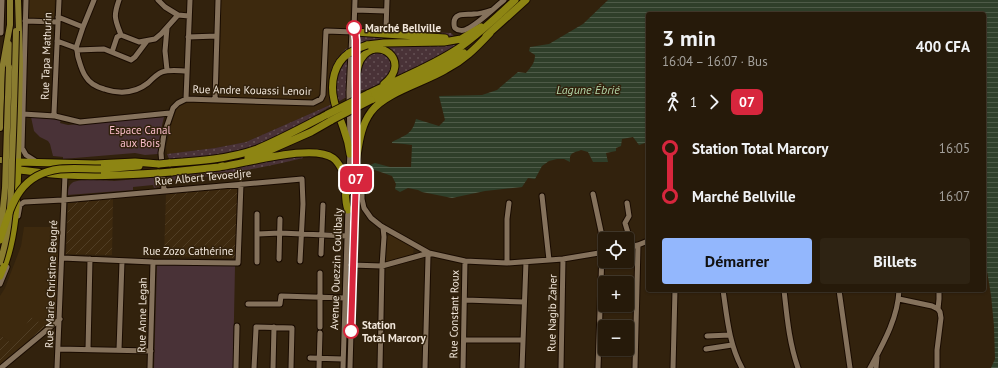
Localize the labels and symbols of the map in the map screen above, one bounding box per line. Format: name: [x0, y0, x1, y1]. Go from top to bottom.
street label: Rue Tapa Mathurin: [37, 12, 55, 100]
marker: Marché Bellville: [346, 20, 362, 36]
place label: Marché Bellville: [365, 21, 441, 35]
street label: Rue Andre Kouassi Lenoir: [192, 82, 312, 98]
water label: Lagune Ébrié: [556, 82, 620, 97]
park label: Espace Canal aux Bois: [109, 123, 171, 150]
street label: Rue Albert Tevoedjre: [154, 166, 252, 188]
line badge: 07: [338, 166, 374, 192]
street label: Avenue Ouezzin Coulibaly: [327, 207, 345, 330]
street label: Rue Marie Christine Beugré: [42, 219, 60, 348]
street label: Rue Zozo Cathérine: [143, 244, 234, 258]
street label: Rue Constant Roux: [446, 269, 462, 358]
street label: Rue Nagib Zaher: [544, 274, 560, 352]
street label: Rue Anne Legah: [134, 277, 150, 353]
place label: Station Total Marcory: [362, 318, 427, 345]
marker: Station Total Marcory: [343, 323, 359, 339]

